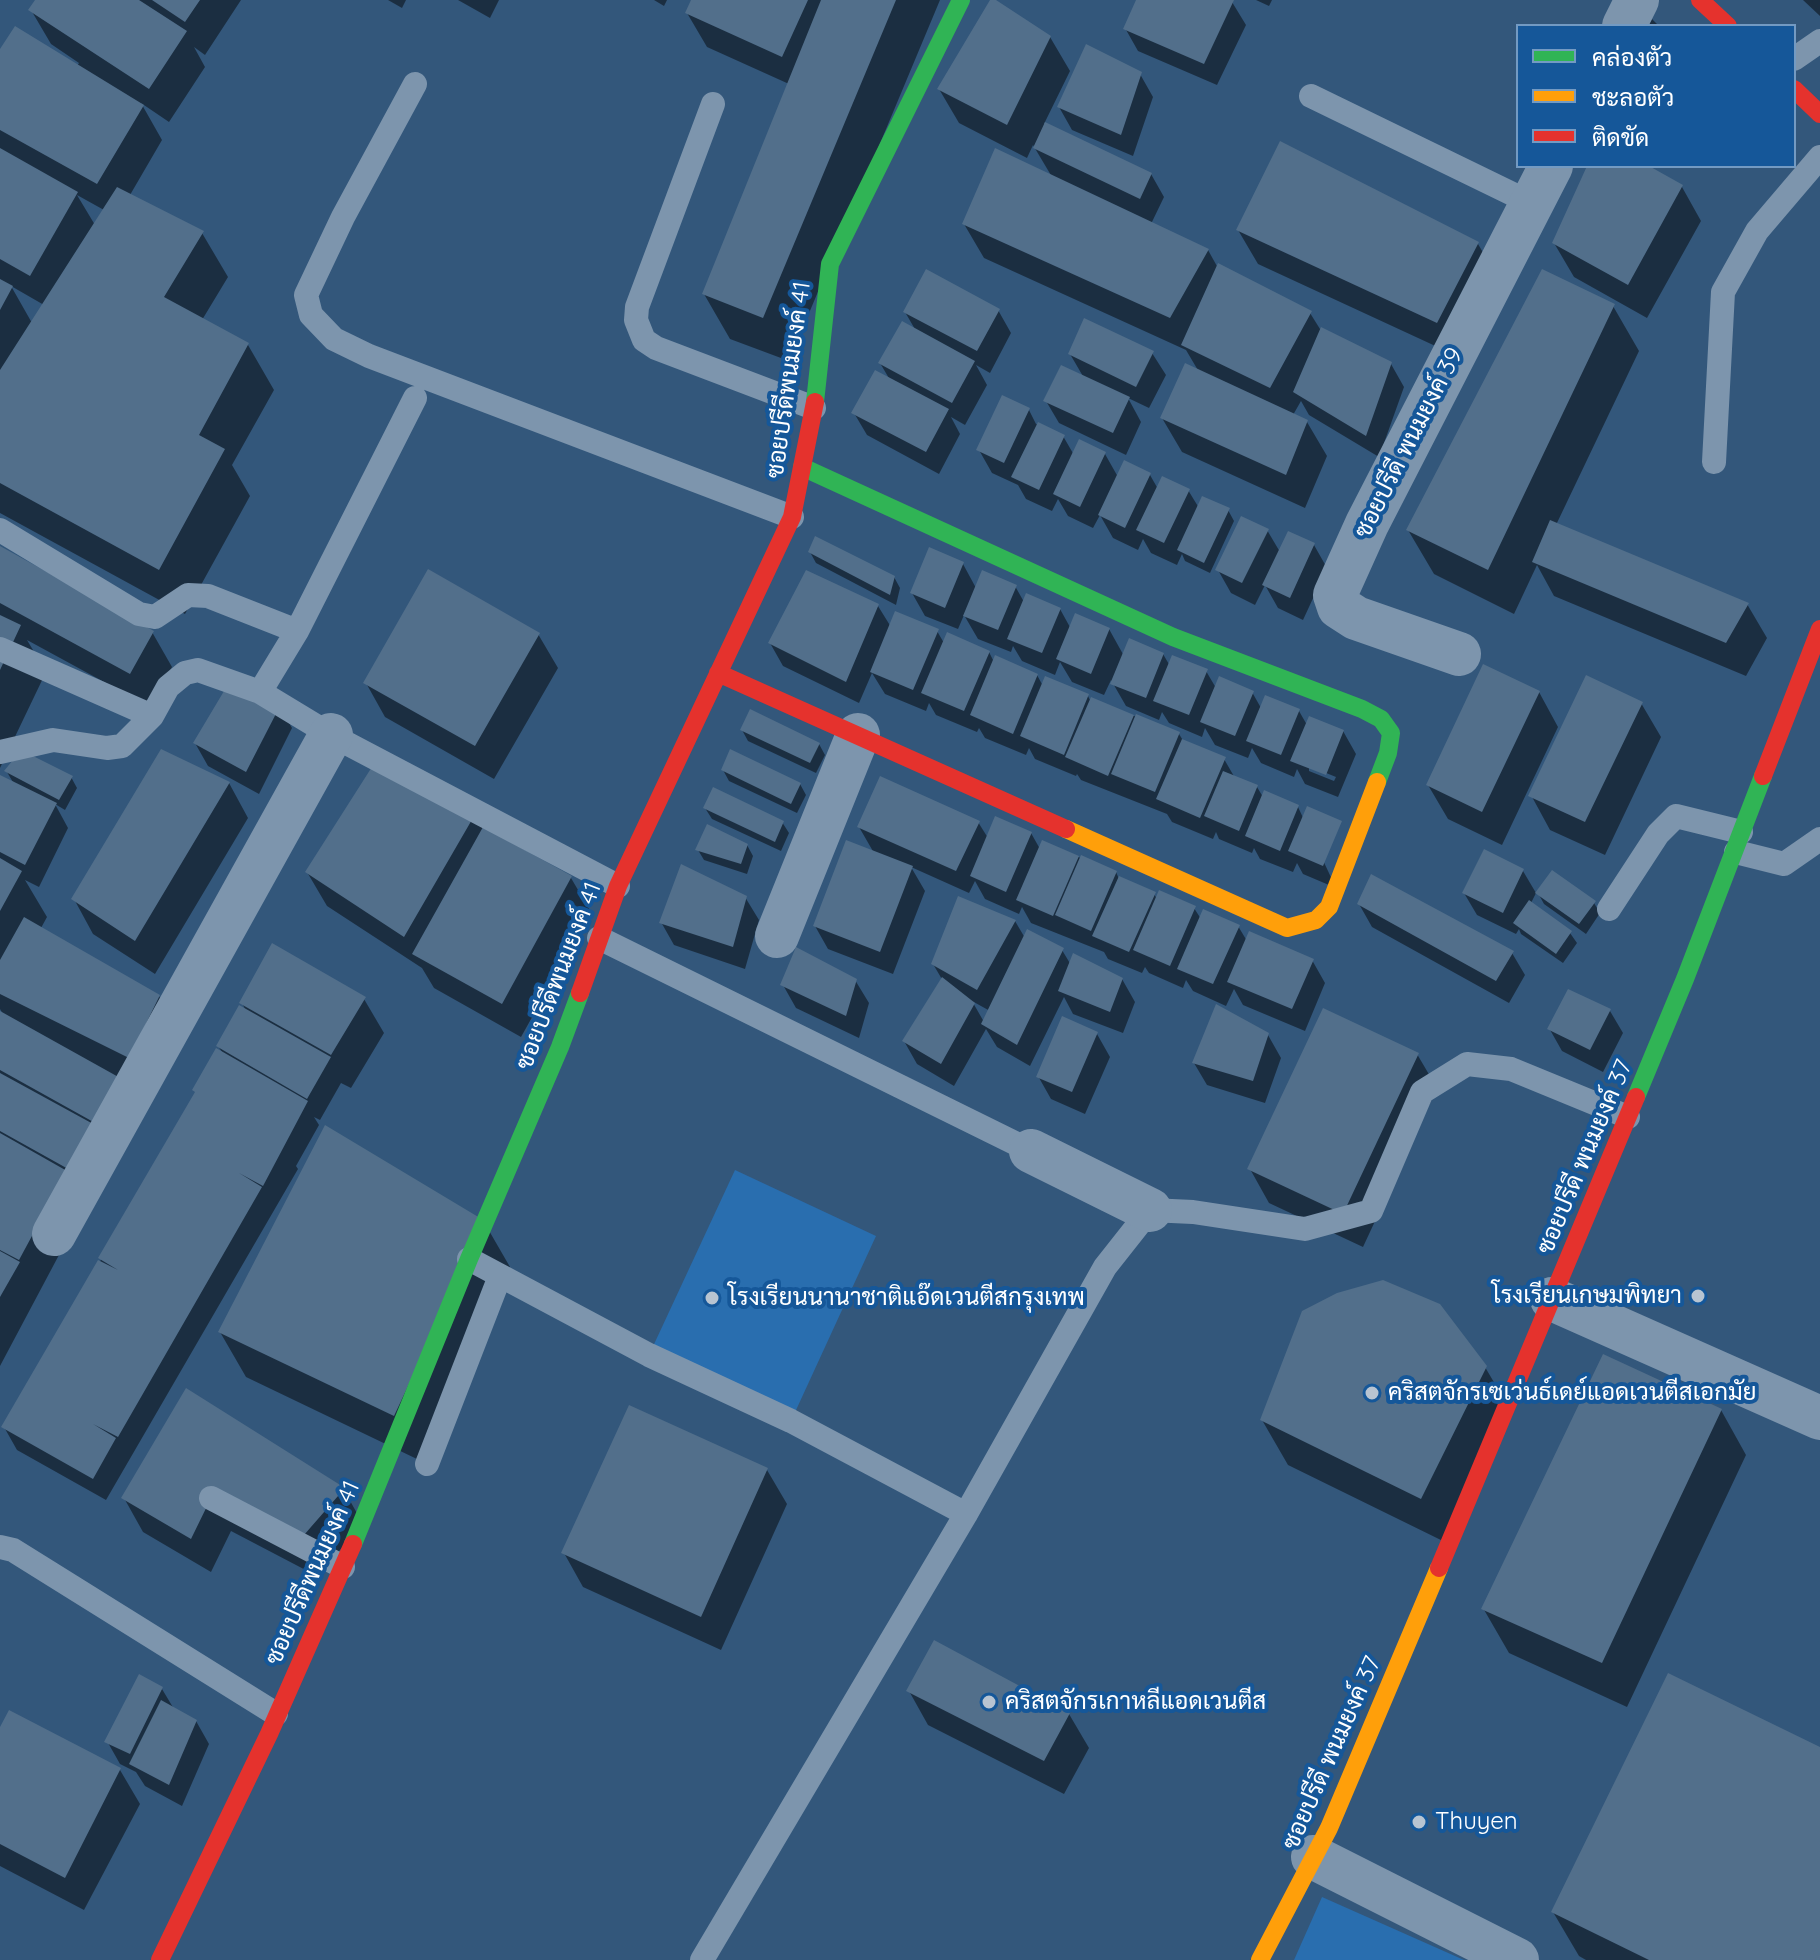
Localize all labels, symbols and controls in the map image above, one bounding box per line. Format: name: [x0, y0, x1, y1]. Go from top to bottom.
legend: [1516, 24, 1796, 168]
text: คล่องตัว: [1592, 42, 1672, 72]
text: ชะลอตัว: [1592, 82, 1674, 112]
text: ติดขัด: [1592, 122, 1649, 152]
street label: ซอยปรีดีพนมยงค์ 41: [761, 280, 817, 480]
street label: ซอยปรีดี พนมยงค์ 39: [1349, 343, 1469, 543]
street label: ซอยปรีดีพนมยงค์ 41: [510, 878, 608, 1074]
street label: ซอยปรีดี พนมยงค์ 37: [1531, 1055, 1639, 1259]
place label: โรงเรียนเกษมพิทยา: [1492, 1282, 1682, 1310]
place label: โรงเรียนนานาชาติแอ๊ดเวนตีสกรุงเทพ: [728, 1284, 1085, 1312]
marker: โรงเรียนเกษมพิทยา: [1689, 1287, 1707, 1305]
marker: โรงเรียนนานาชาติแอ๊ดเวนตีสกรุงเทพ: [703, 1289, 721, 1307]
place label: คริสตจักรเซเว่นธ์เดย์แอดเวนตีสเอกมัย: [1388, 1379, 1756, 1407]
marker: คริสตจักรเซเว่นธ์เดย์แอดเวนตีสเอกมัย: [1363, 1384, 1381, 1402]
street label: ซอยปรีดีพนมยงค์ 41: [259, 1476, 367, 1670]
street label: ซอยปรีดี พนมยงค์ 37: [1276, 1652, 1388, 1854]
place label: คริสตจักรเกาหลีแอดเวนตีส: [1005, 1688, 1266, 1716]
marker: คริสตจักรเกาหลีแอดเวนตีส: [980, 1693, 998, 1711]
place label: Thuyen: [1435, 1808, 1518, 1836]
marker: Thuyen: [1410, 1813, 1428, 1831]

